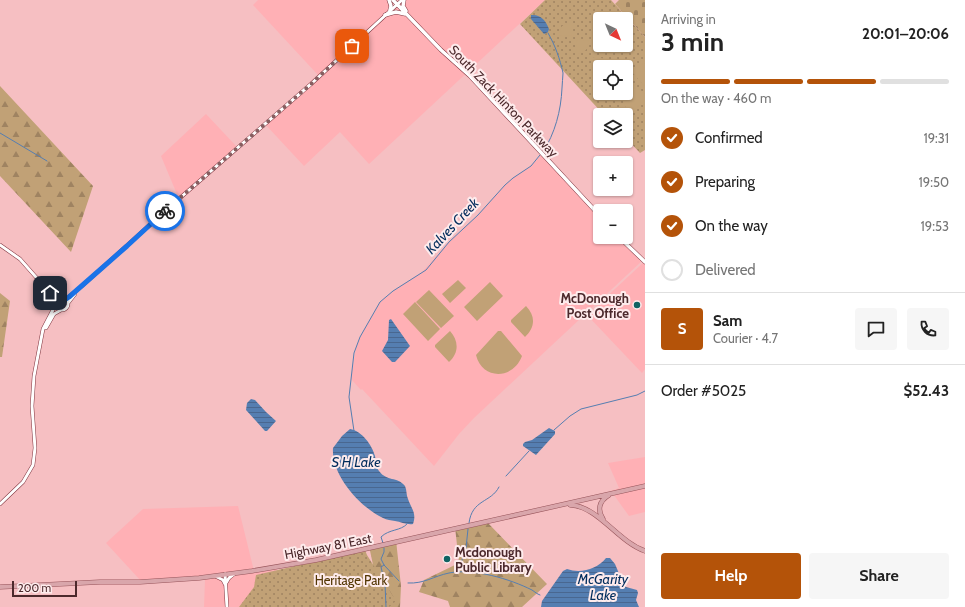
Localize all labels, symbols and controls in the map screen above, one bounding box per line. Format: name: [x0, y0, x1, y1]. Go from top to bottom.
text: Arriving in: [661, 11, 716, 27]
north arrow: [593, 12, 633, 52]
map controls: [593, 12, 633, 244]
text: 20:01–20:06: [862, 25, 949, 43]
text: 3 min: [661, 26, 724, 58]
pin: [335, 29, 369, 63]
icon: bag: [341, 35, 363, 57]
street label: South Zack Hinton Parkway: [446, 42, 562, 161]
button: locate: [593, 60, 633, 100]
text: On the way · 460 m: [661, 90, 771, 106]
button: layers: [593, 108, 633, 148]
icon: check: [661, 127, 683, 149]
text: Confirmed: [695, 129, 763, 147]
text: 19:31: [923, 130, 949, 146]
button: +: [593, 156, 633, 196]
icon: check: [661, 171, 683, 193]
text: Preparing: [695, 173, 755, 191]
text: 19:50: [919, 174, 949, 190]
courier: [145, 191, 185, 231]
water label: Kalves Creek: [422, 194, 483, 258]
icon: bike: [154, 200, 176, 222]
button: −: [593, 204, 633, 244]
icon: check: [661, 215, 683, 237]
text: On the way: [695, 217, 768, 235]
text: 19:53: [921, 218, 949, 234]
text: Delivered: [695, 261, 756, 279]
pin: [33, 276, 67, 310]
icon: home: [39, 282, 61, 304]
place label: McDonough Post Office: [560, 290, 629, 321]
marker: McDonough Post Office: [632, 300, 642, 310]
button: chat: [855, 308, 897, 350]
button: phone: [907, 308, 949, 350]
text: Sam: [713, 312, 742, 330]
text: S: [678, 320, 686, 338]
text: Courier · 4.7: [713, 330, 778, 346]
text: Order #5025: [661, 382, 746, 400]
text: $52.43: [904, 382, 949, 400]
water label: S H Lake: [331, 453, 381, 471]
street label: Highway 81 East: [283, 530, 373, 562]
place label: Mcdonough Public Library: [455, 544, 532, 575]
button: Help: [661, 553, 801, 599]
button: Share: [809, 553, 949, 599]
marker: Mcdonough Public Library: [442, 554, 452, 564]
water label: McGarity Lake: [577, 570, 629, 604]
park label: Heritage Park: [315, 572, 387, 588]
scale bar: [12, 579, 77, 598]
text: 200 m: [18, 581, 51, 595]

